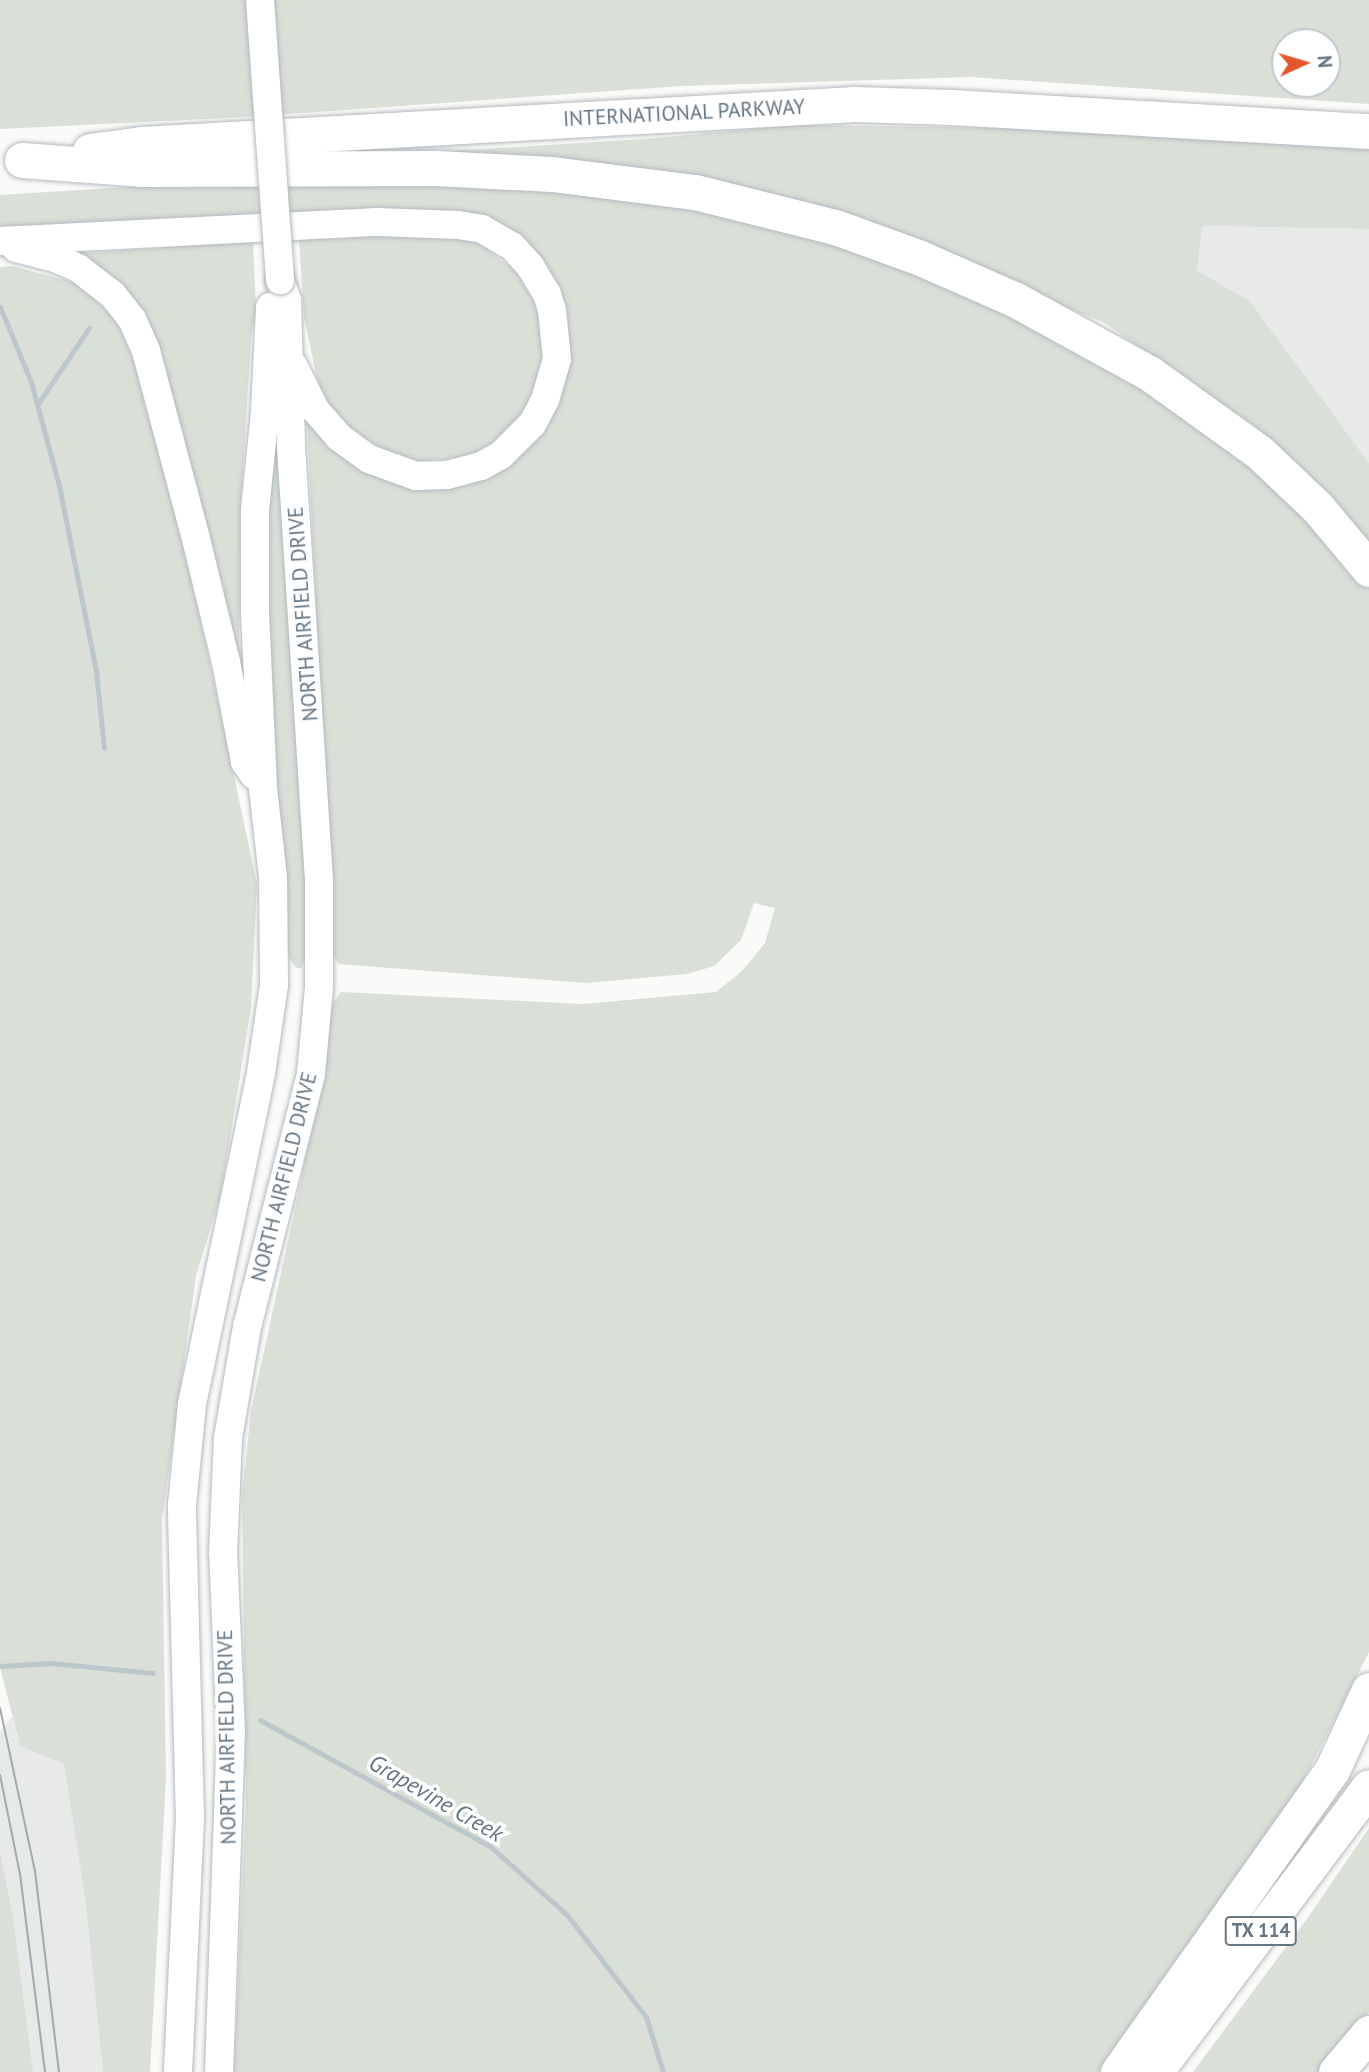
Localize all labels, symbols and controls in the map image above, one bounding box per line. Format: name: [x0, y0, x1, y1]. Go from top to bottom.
north arrow: [1271, 28, 1341, 98]
text: N: [1313, 55, 1337, 69]
street label: INTERNATIONAL PARKWAY: [562, 94, 806, 132]
street label: NORTH AIRFIELD DRIVE: [283, 505, 323, 723]
street label: NORTH AIRFIELD DRIVE: [246, 1069, 322, 1285]
street label: NORTH AIRFIELD DRIVE: [213, 1629, 241, 1845]
water label: Grapevine Creek: [364, 1748, 508, 1848]
road number: TX 114: [1224, 1915, 1298, 1946]

